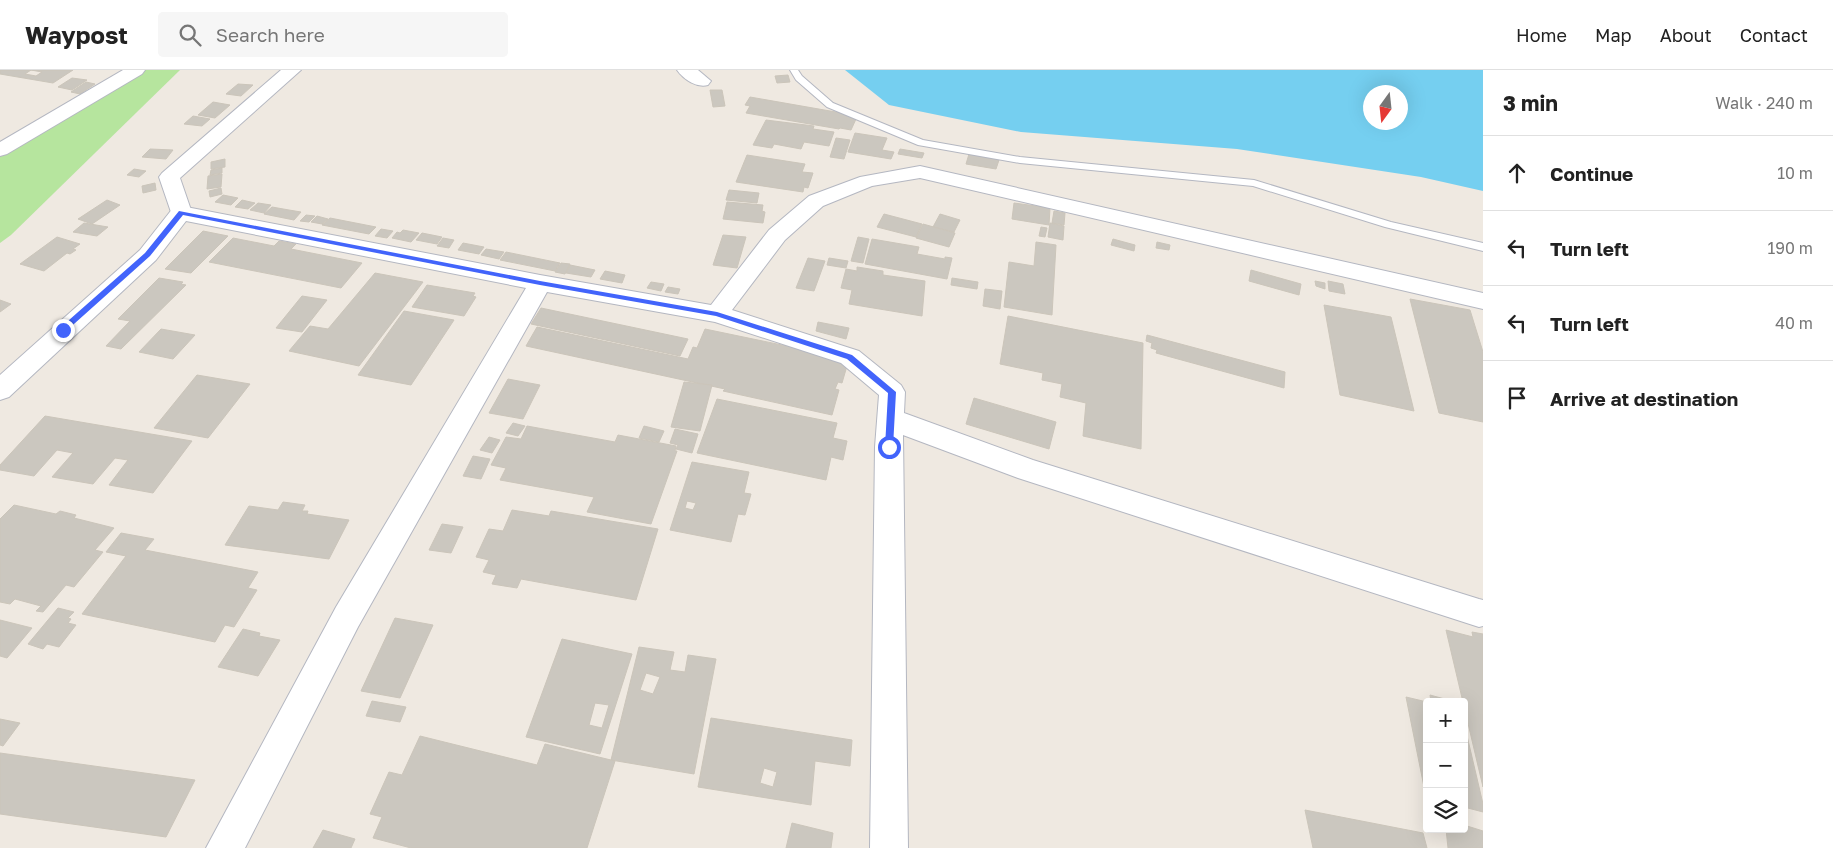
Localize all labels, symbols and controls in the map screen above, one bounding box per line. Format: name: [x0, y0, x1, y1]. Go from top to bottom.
search box: [158, 12, 508, 57]
text: Waypost: [25, 20, 128, 49]
icon: search: [176, 21, 204, 49]
text: Search here: [216, 23, 325, 46]
text: Home: [1516, 24, 1567, 46]
text: Map: [1595, 24, 1632, 46]
text: About: [1660, 24, 1712, 46]
text: Contact: [1740, 24, 1808, 46]
north arrow: [1363, 85, 1408, 130]
text: 3 min: [1503, 90, 1558, 116]
text: Walk · 240 m: [1715, 93, 1813, 113]
icon: ahead: [1503, 159, 1531, 187]
text: Continue: [1550, 162, 1633, 185]
text: 10 m: [1777, 163, 1813, 183]
icon: left: [1503, 234, 1531, 262]
text: Turn left: [1550, 237, 1629, 260]
text: 190 m: [1767, 238, 1813, 258]
icon: left: [1503, 309, 1531, 337]
text: Turn left: [1550, 312, 1629, 335]
text: 40 m: [1775, 313, 1813, 333]
route end: [52, 319, 75, 342]
icon: arrive: [1503, 384, 1531, 412]
text: Arrive at destination: [1550, 387, 1738, 410]
route start: [878, 436, 901, 459]
map controls: [1423, 698, 1468, 833]
button: +: [1423, 698, 1468, 743]
button: −: [1423, 743, 1468, 788]
button: layers: [1423, 788, 1468, 833]

